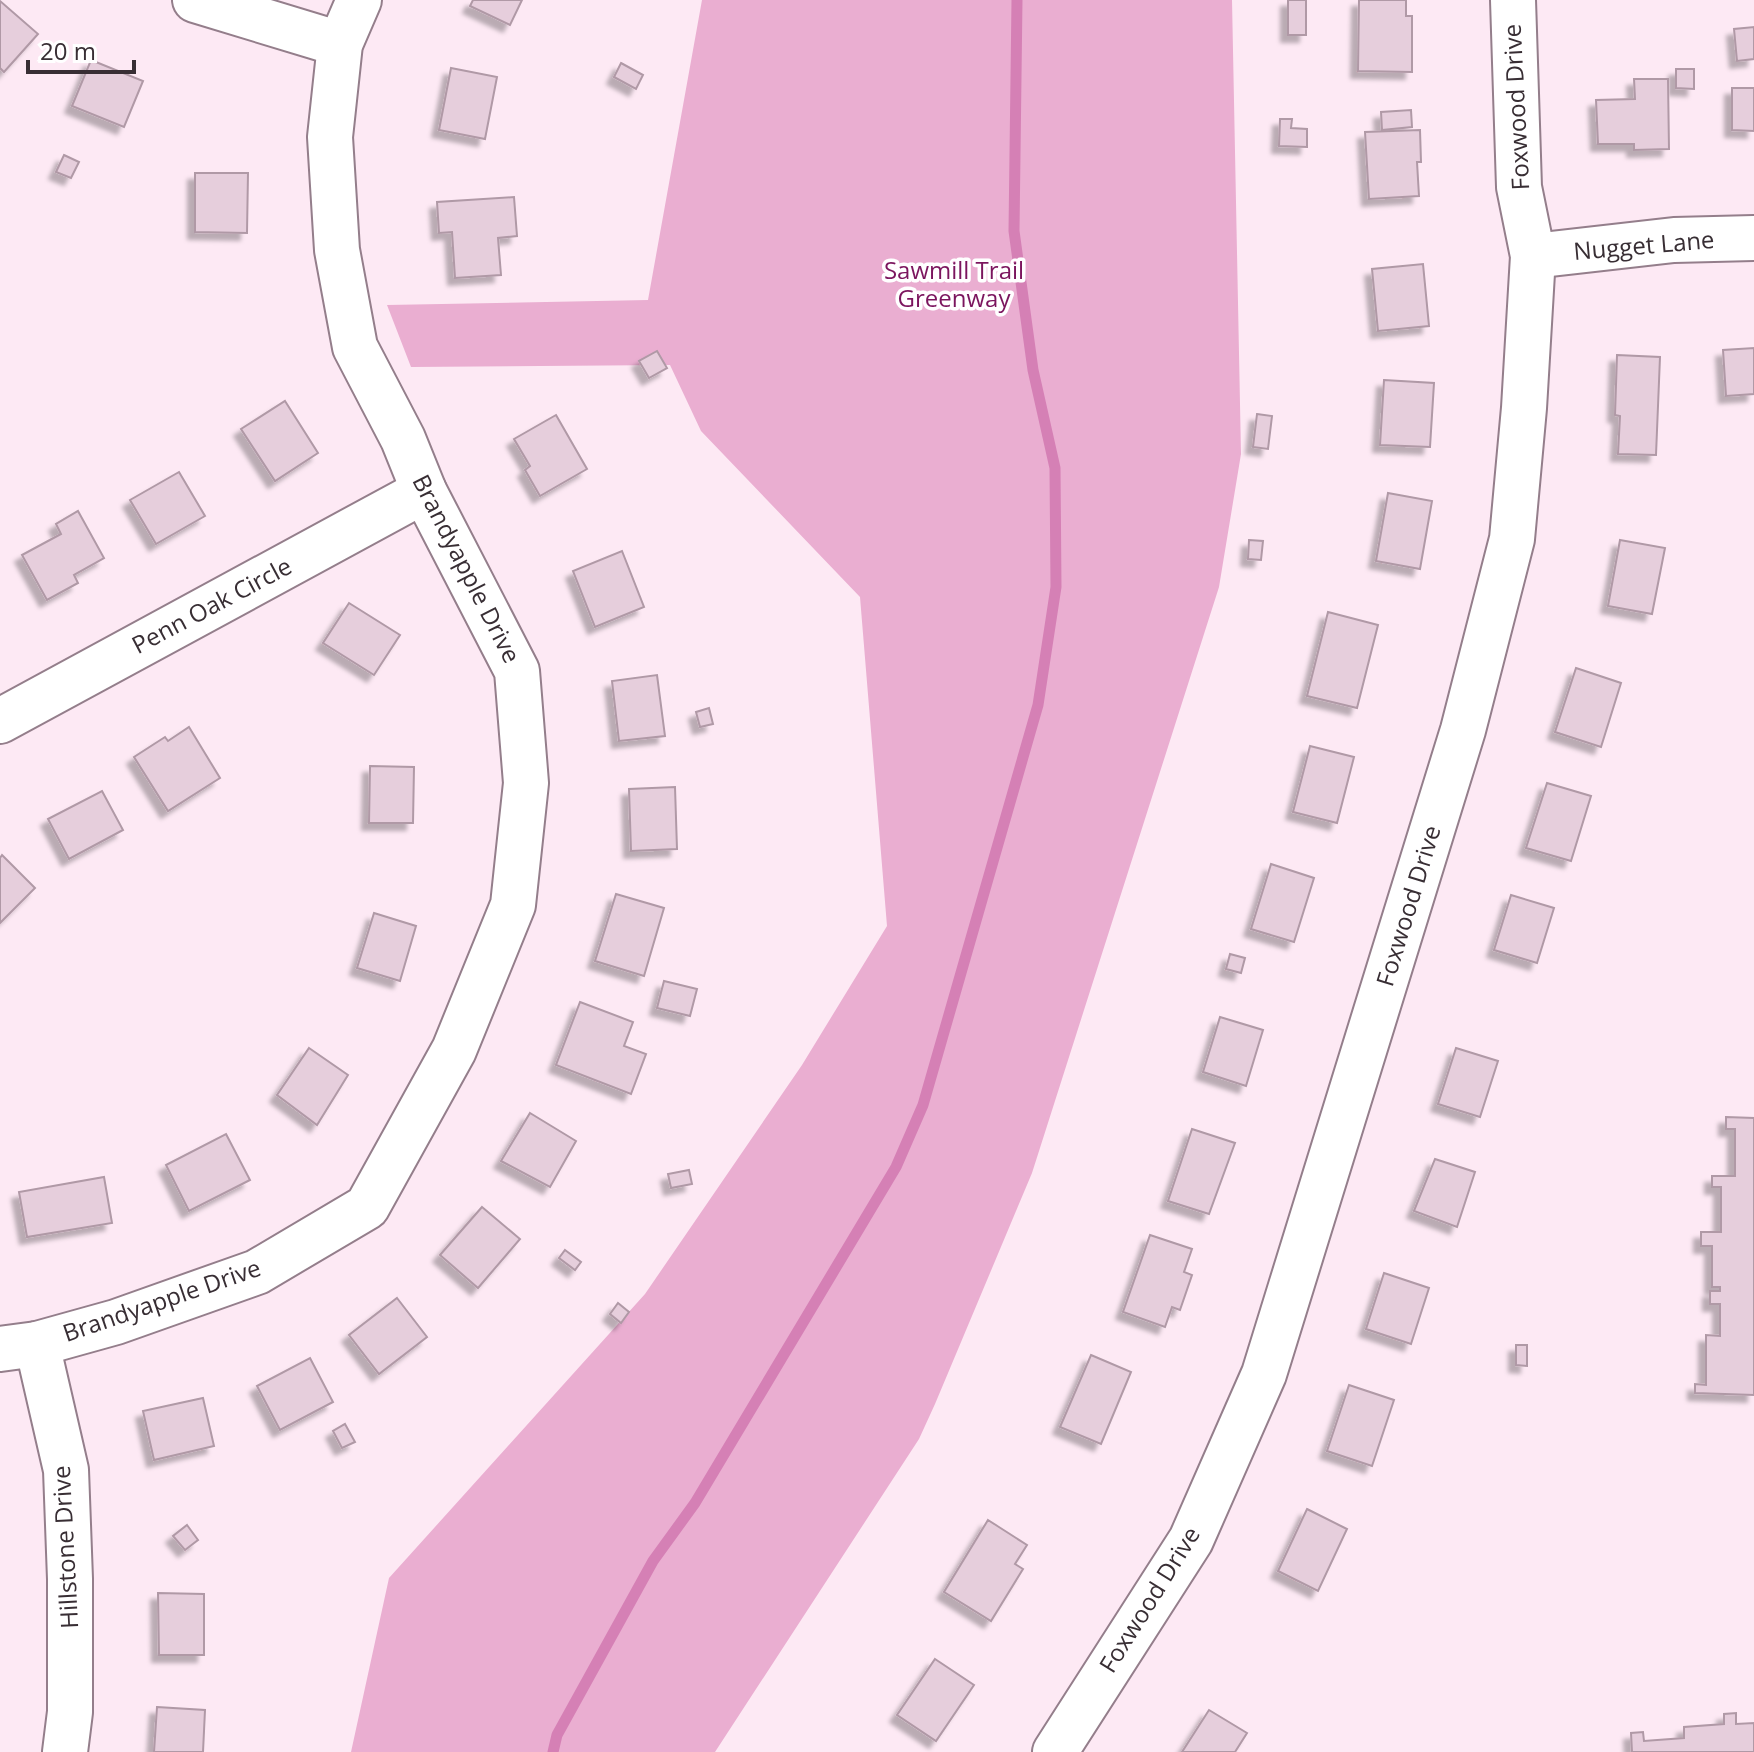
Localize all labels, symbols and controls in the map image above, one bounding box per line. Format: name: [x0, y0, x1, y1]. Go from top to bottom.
street label: Foxwood Drive: [1495, 23, 1536, 191]
scale bar: [28, 24, 134, 74]
text: 20 m: [40, 34, 96, 67]
street label: Nugget Lane: [1572, 222, 1716, 267]
park label: Sawmill Trail Greenway: [884, 253, 1024, 314]
street label: Brandyapple Drive: [406, 468, 529, 668]
street label: Penn Oak Circle: [126, 549, 297, 661]
street label: Foxwood Drive: [1367, 821, 1448, 990]
street label: Brandyapple Drive: [58, 1250, 265, 1349]
street label: Hillstone Drive: [44, 1465, 85, 1630]
street label: Foxwood Drive: [1091, 1520, 1207, 1679]

